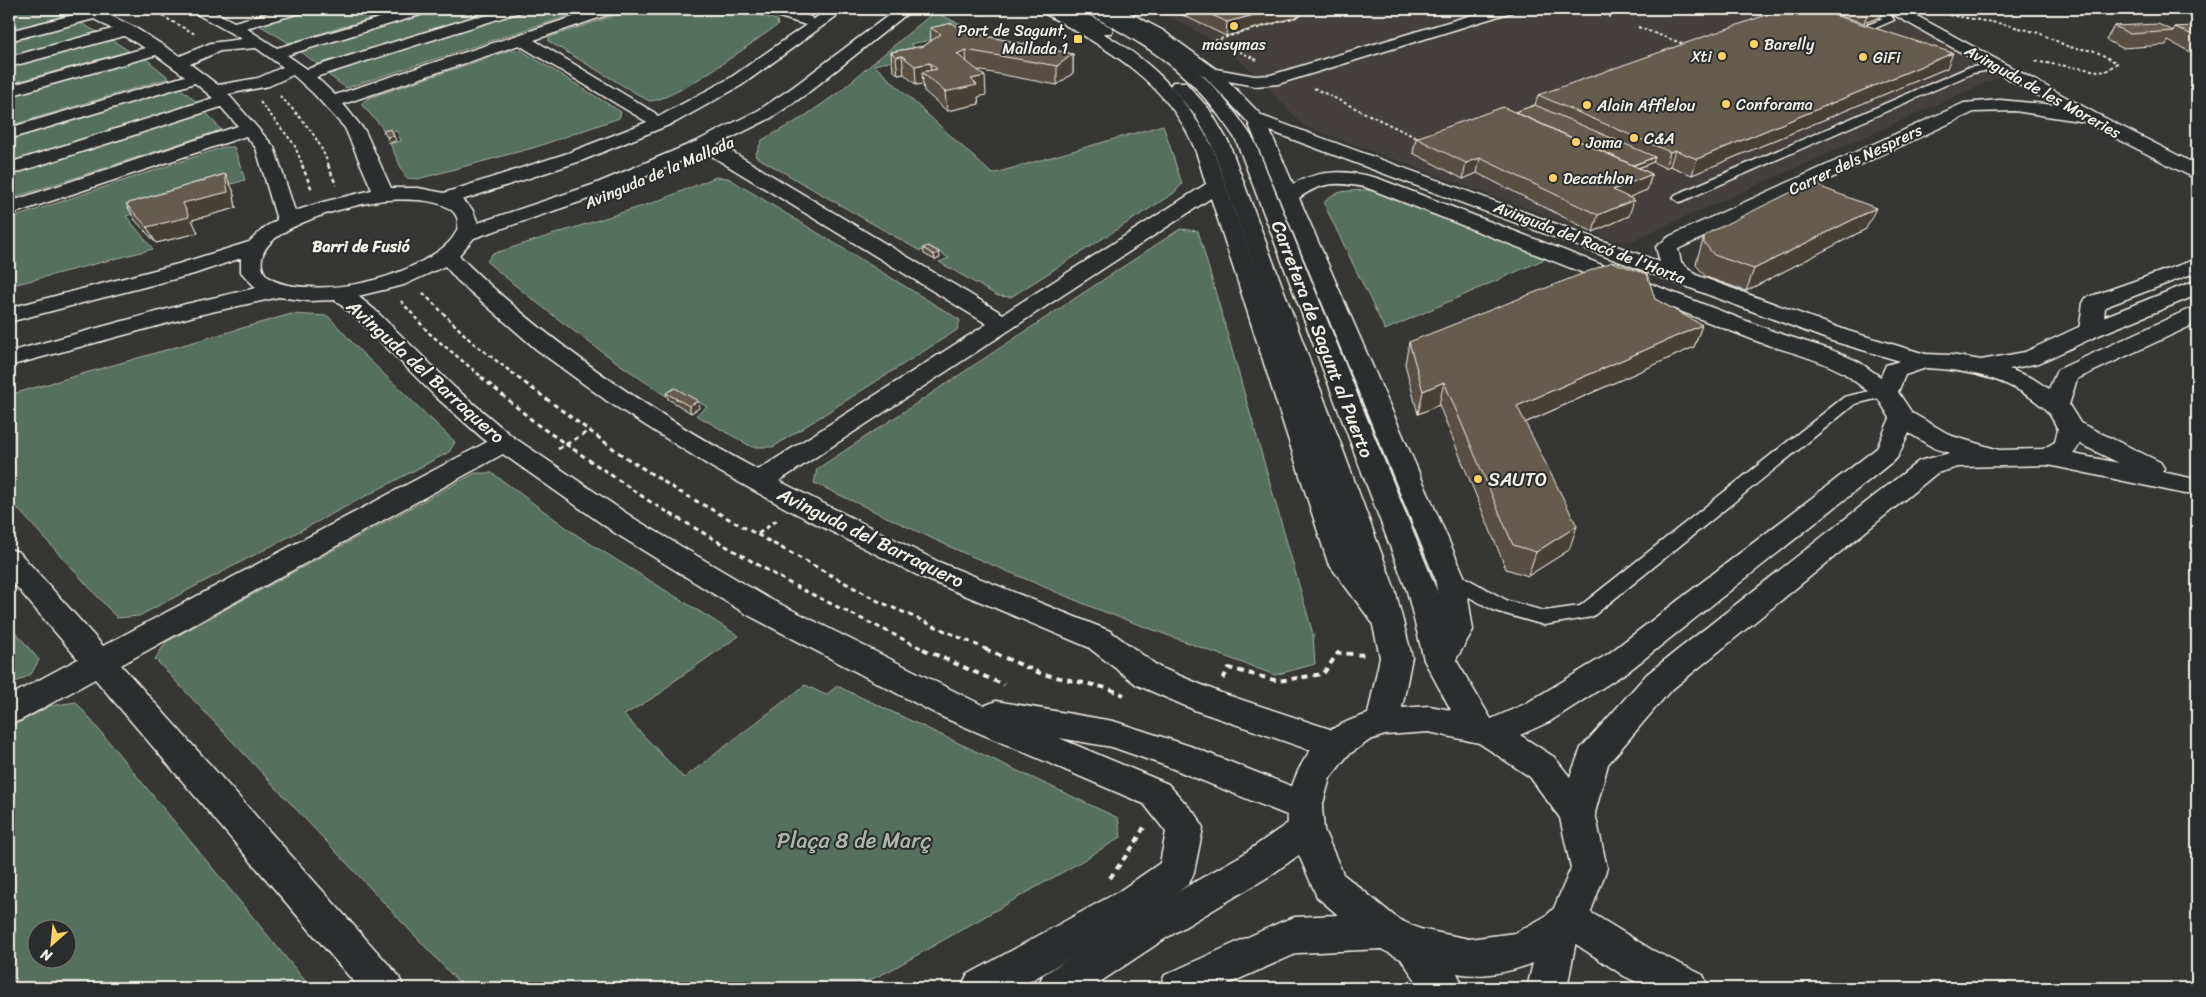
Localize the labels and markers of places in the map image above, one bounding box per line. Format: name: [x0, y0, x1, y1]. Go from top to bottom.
place label: Port de Sagunt, Mallada 1: [958, 16, 1068, 63]
marker: masymas: [1228, 20, 1240, 32]
place label: masymas: [1202, 30, 1266, 59]
place label: Barelly: [1764, 30, 1815, 59]
marker: Port de Sagunt, Mallada 1: [1072, 33, 1084, 45]
marker: Barelly: [1748, 38, 1760, 50]
place label: Xti: [1690, 42, 1713, 71]
place label: GiFi: [1873, 43, 1901, 72]
marker: Xti: [1716, 50, 1728, 62]
marker: GiFi: [1857, 51, 1869, 63]
place label: Conforama: [1736, 90, 1813, 119]
place label: Alain Afflelou: [1596, 91, 1696, 120]
marker: Conforama: [1720, 98, 1732, 110]
marker: Alain Afflelou: [1581, 99, 1593, 111]
place label: C&A: [1644, 124, 1675, 153]
place label: Joma: [1585, 128, 1623, 157]
marker: C&A: [1628, 132, 1640, 144]
marker: Joma: [1570, 136, 1582, 148]
place label: Decathlon: [1563, 164, 1634, 193]
marker: Decathlon: [1547, 172, 1559, 184]
place label: SAUTO: [1488, 463, 1547, 496]
marker: SAUTO: [1472, 473, 1484, 485]

